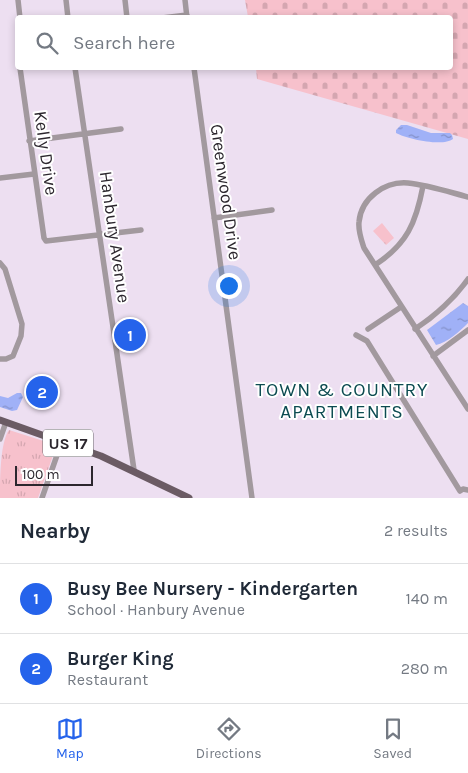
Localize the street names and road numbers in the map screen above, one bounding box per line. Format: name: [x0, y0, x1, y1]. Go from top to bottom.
street label: Kelly Drive: [29, 109, 63, 197]
street label: Greenwood Drive: [206, 123, 246, 261]
street label: Hanbury Avenue: [95, 170, 135, 304]
road number: US 17: [43, 429, 93, 456]

